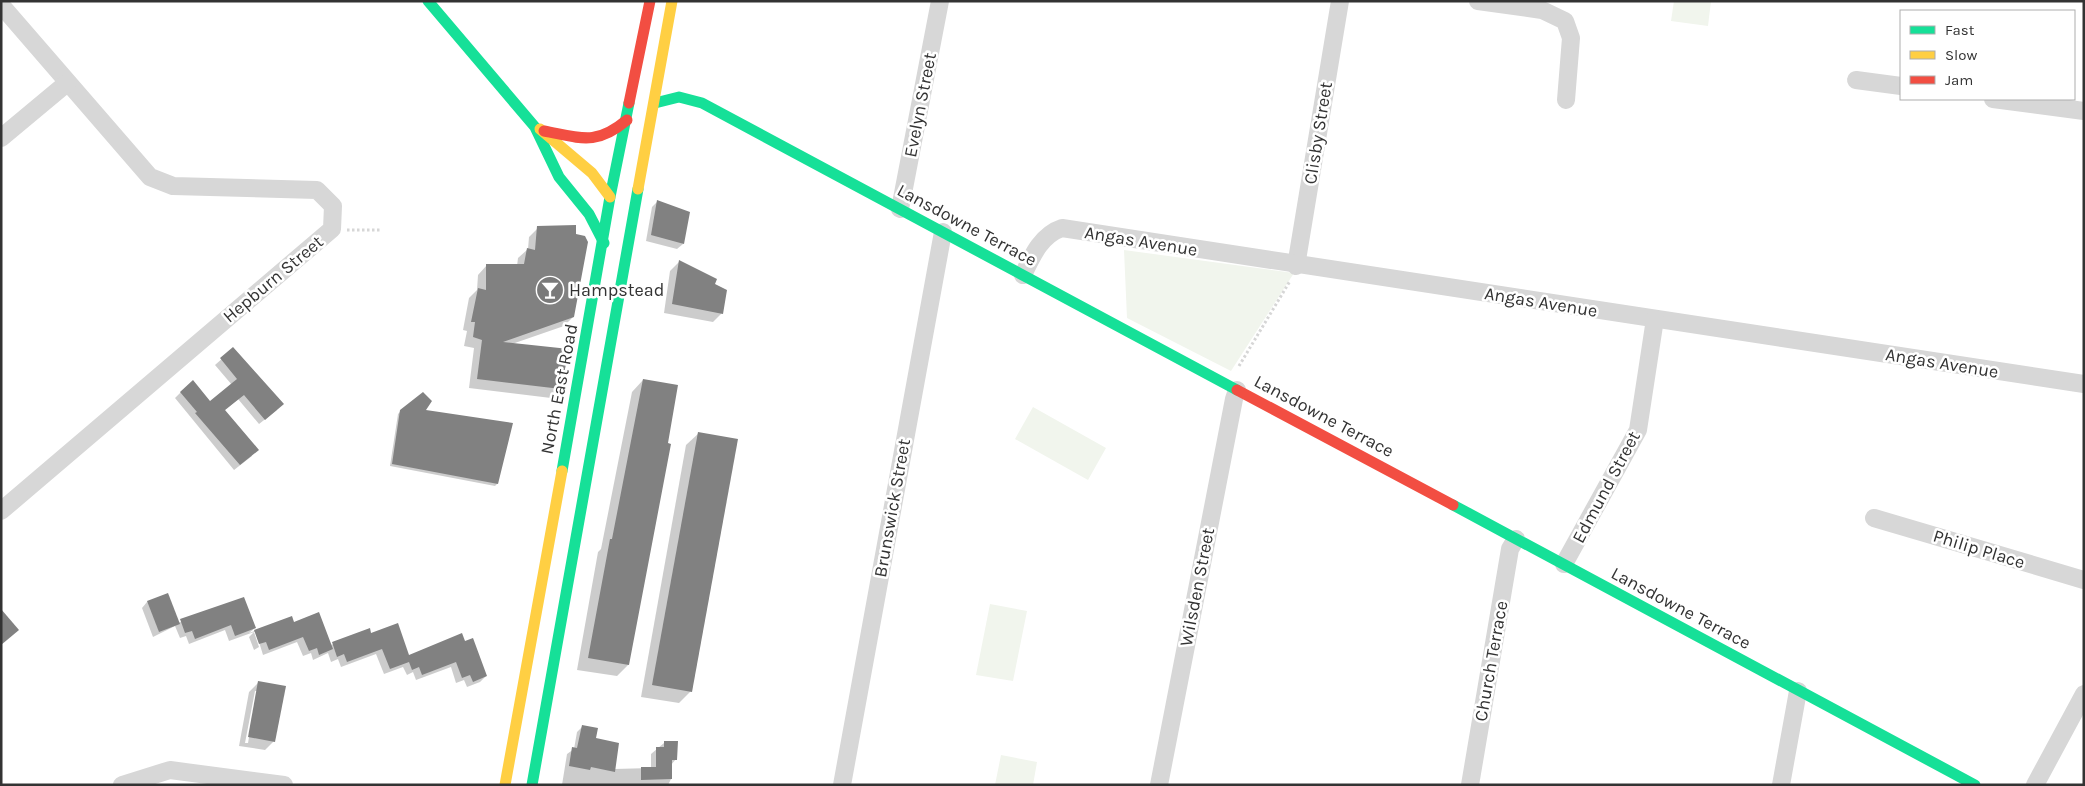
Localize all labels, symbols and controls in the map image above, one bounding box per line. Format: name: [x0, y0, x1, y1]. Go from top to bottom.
legend: [1900, 10, 2075, 100]
text: Fast: [1945, 21, 1975, 39]
text: Slow: [1945, 46, 1977, 64]
street label: Evelyn Street: [899, 50, 941, 159]
text: Jam: [1945, 71, 1973, 89]
street label: Clisby Street: [1299, 80, 1337, 186]
street label: Lansdowne Terrace: [893, 179, 1041, 271]
street label: Angas Avenue: [1083, 221, 1199, 261]
street label: Hepburn Street: [218, 230, 328, 327]
bar icon: Hampstead: [535, 275, 565, 305]
place label: Hampstead: [569, 279, 664, 301]
street label: Angas Avenue: [1483, 282, 1599, 322]
street label: North East Road: [536, 322, 582, 456]
street label: Angas Avenue: [1884, 343, 2000, 383]
street label: Lansdowne Terrace: [1250, 370, 1398, 462]
street label: Edmund Street: [1567, 427, 1645, 547]
street label: Brunswick Street: [869, 437, 915, 579]
street label: Philip Place: [1930, 525, 2028, 573]
street label: Wilsden Street: [1175, 526, 1219, 648]
street label: Lansdowne Terrace: [1607, 562, 1755, 654]
street label: Church Terrace: [1470, 599, 1512, 723]

